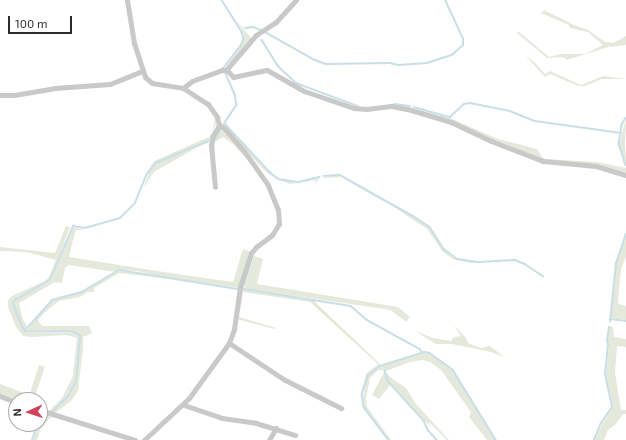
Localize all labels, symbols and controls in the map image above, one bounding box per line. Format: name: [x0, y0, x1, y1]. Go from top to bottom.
scale bar: [10, 8, 74, 34]
text: 100 m: [15, 16, 47, 30]
north arrow: [8, 392, 48, 432]
text: N: [10, 408, 23, 417]

